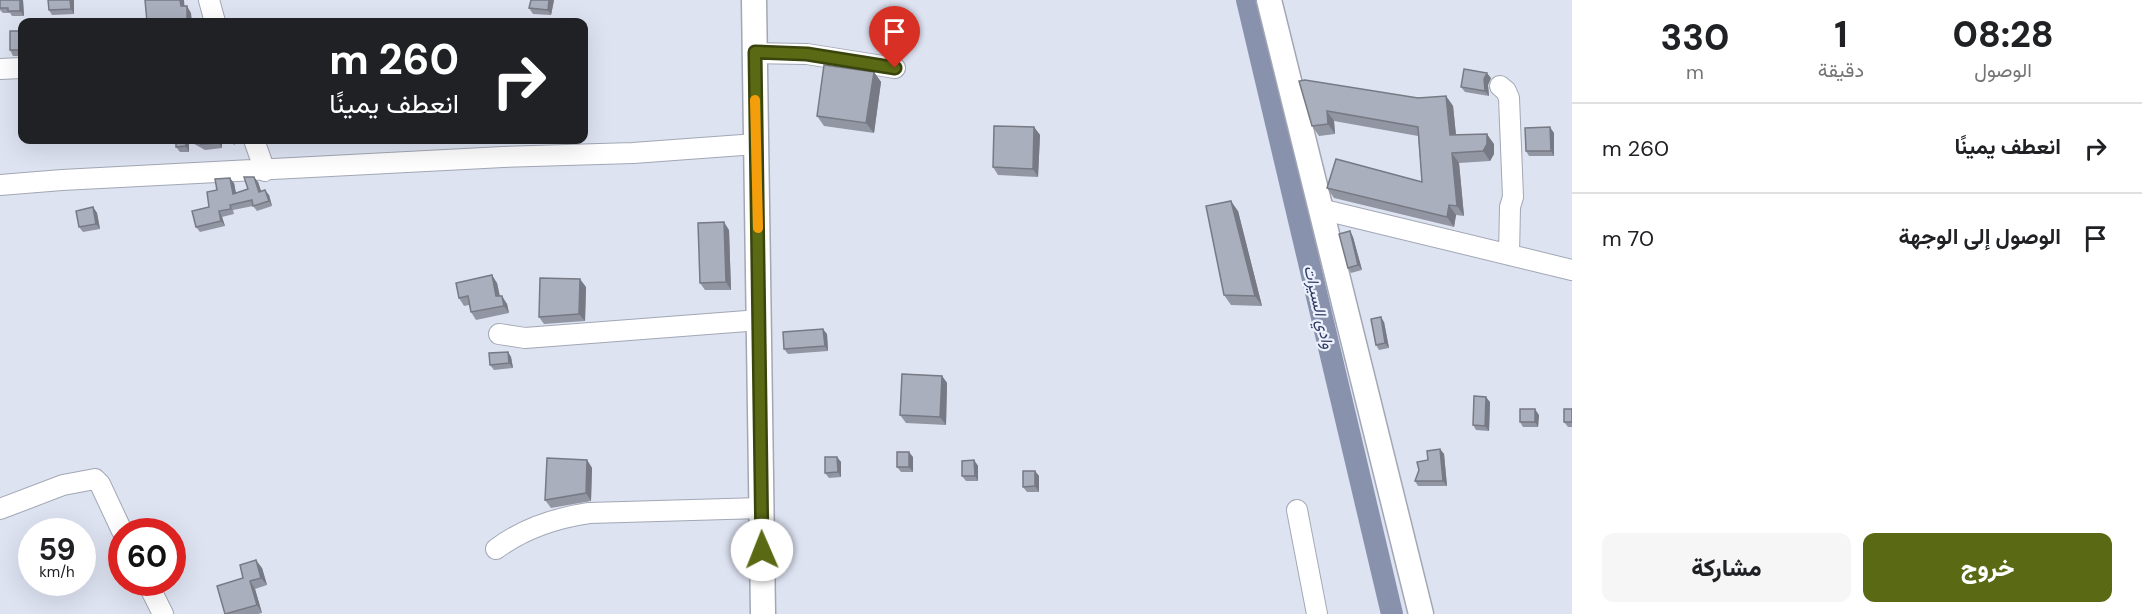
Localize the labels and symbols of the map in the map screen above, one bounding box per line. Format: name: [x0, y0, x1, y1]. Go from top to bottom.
pin: [869, 6, 920, 68]
water label: وادي السيرات: [1296, 263, 1339, 352]
speed limit sign: 60: [108, 518, 186, 596]
position arrow: [730, 518, 794, 582]

